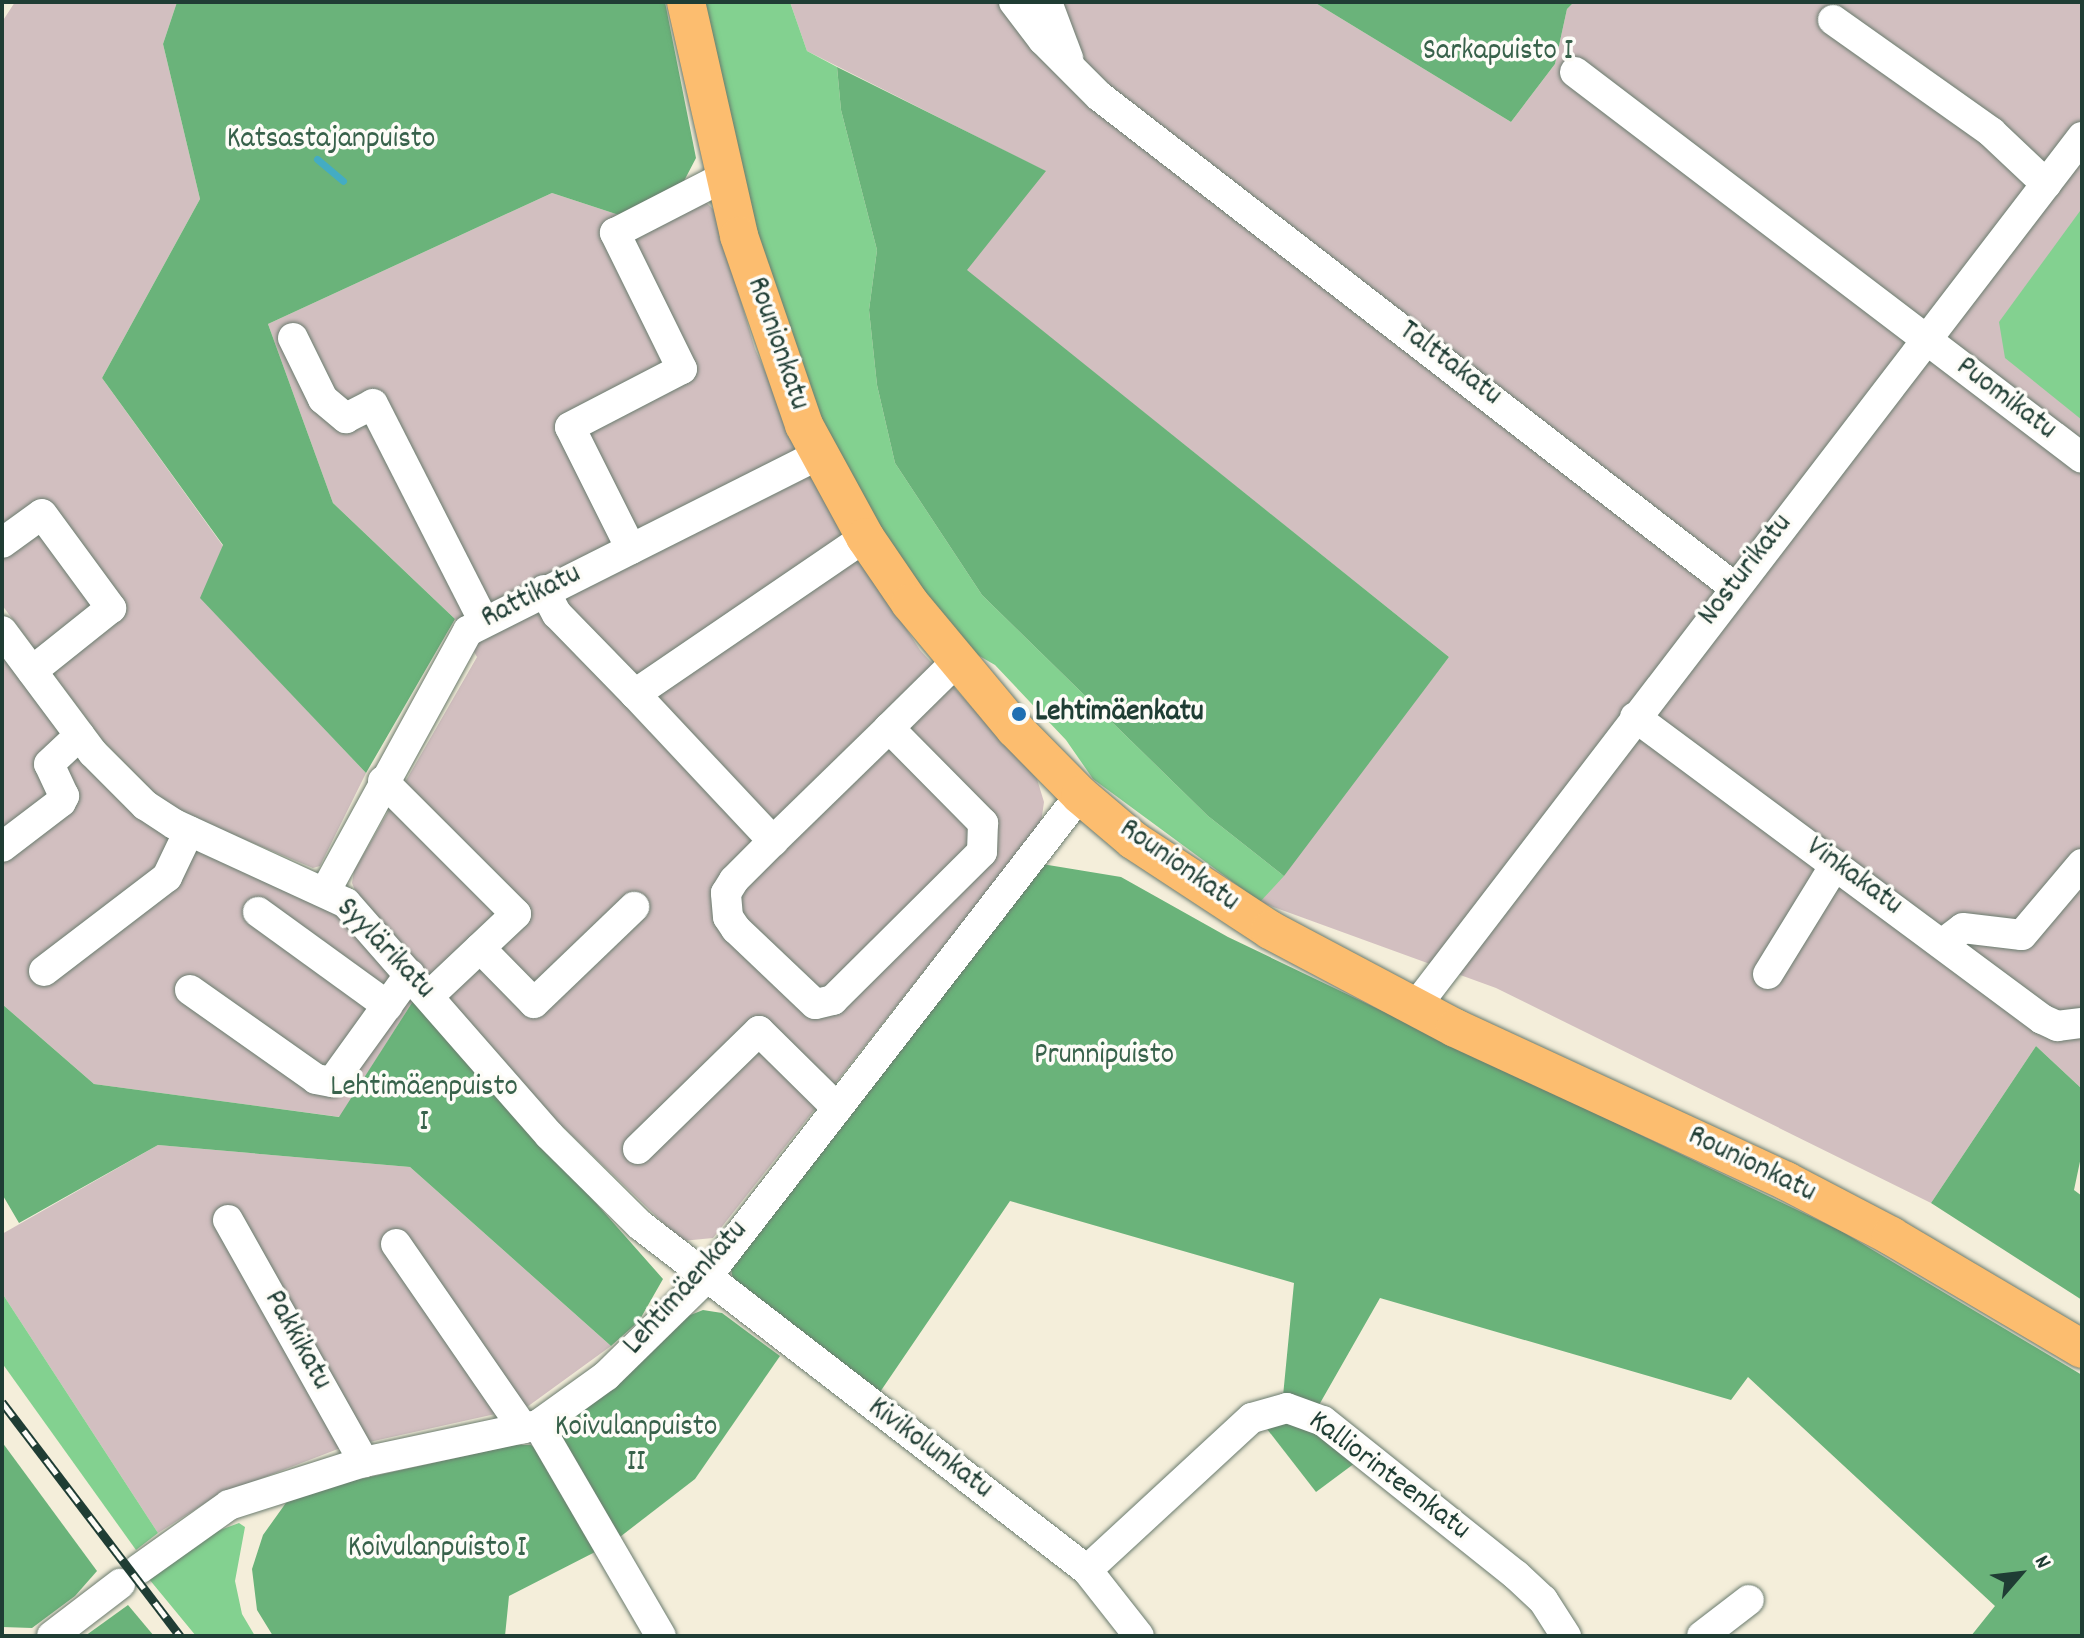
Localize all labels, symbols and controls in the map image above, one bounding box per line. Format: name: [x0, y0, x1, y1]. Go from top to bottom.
park label: Sarkapuisto I: [1423, 35, 1573, 71]
park label: Katsastajanpuisto: [227, 123, 435, 159]
street label: Rounionkatu: [737, 273, 815, 415]
street label: Talttakatu: [1390, 315, 1508, 415]
street label: Puomikatu: [1948, 351, 2062, 449]
street label: Nosturikatu: [1692, 508, 1802, 634]
street label: Rattikatu: [476, 558, 588, 638]
place label: Lehtimäenkatu: [1035, 696, 1204, 732]
marker: Lehtimäenkatu: [1010, 705, 1028, 723]
street label: Rounionkatu: [1111, 813, 1245, 921]
street label: Vinkakatu: [1798, 831, 1908, 925]
street label: Syylärikatu: [327, 892, 441, 1008]
park label: Prunnipuisto: [1034, 1039, 1174, 1075]
park label: Lehtimäenpuisto I: [330, 1071, 518, 1142]
street label: Rounionkatu: [1681, 1120, 1821, 1212]
street label: Lehtimäenkatu: [617, 1214, 757, 1364]
street label: Pakkikatu: [254, 1285, 338, 1397]
street label: Kivikolunkatu: [859, 1391, 999, 1509]
street label: Kalliorinteenkatu: [1300, 1404, 1476, 1550]
park label: Koivulanpuisto II: [555, 1411, 717, 1482]
park label: Koivulanpuisto I: [348, 1532, 526, 1568]
north arrow: [1980, 1534, 2060, 1614]
text: N: [2025, 1550, 2058, 1575]

